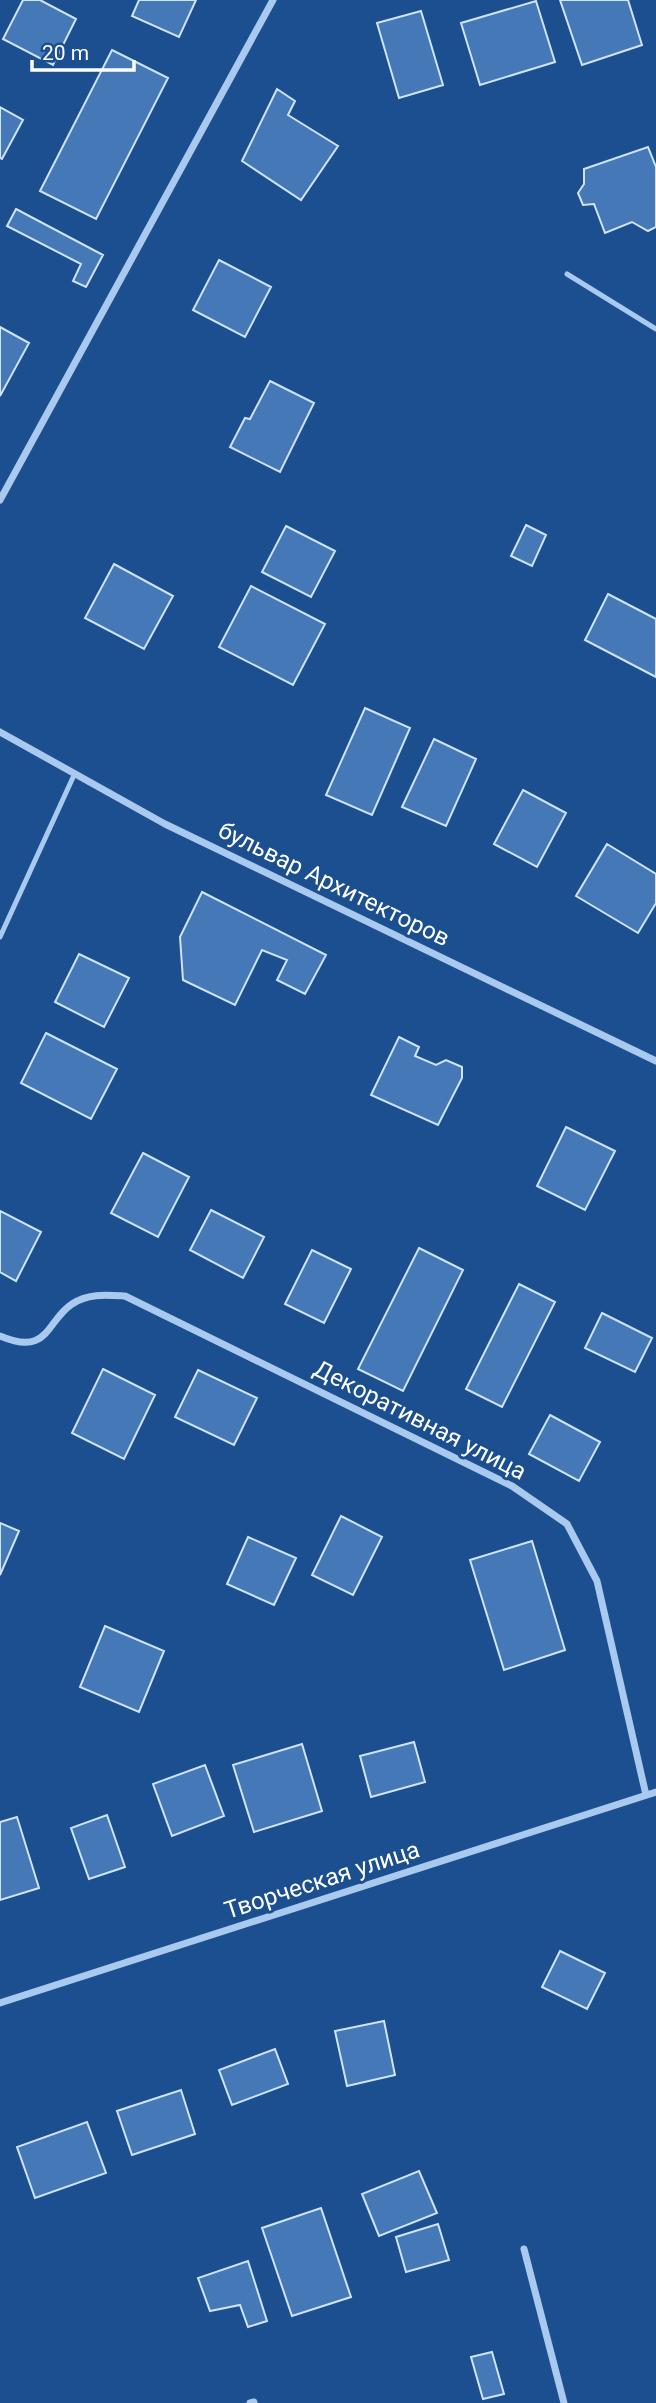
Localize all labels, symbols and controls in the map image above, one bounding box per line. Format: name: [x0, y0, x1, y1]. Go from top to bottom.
scale bar: [32, 28, 133, 72]
text: 20 m: [42, 41, 89, 65]
street label: бульвар Архитекторов: [214, 816, 454, 952]
street label: Декоративная улица: [309, 1354, 531, 1486]
street label: Творческая улица: [221, 1835, 423, 1925]

